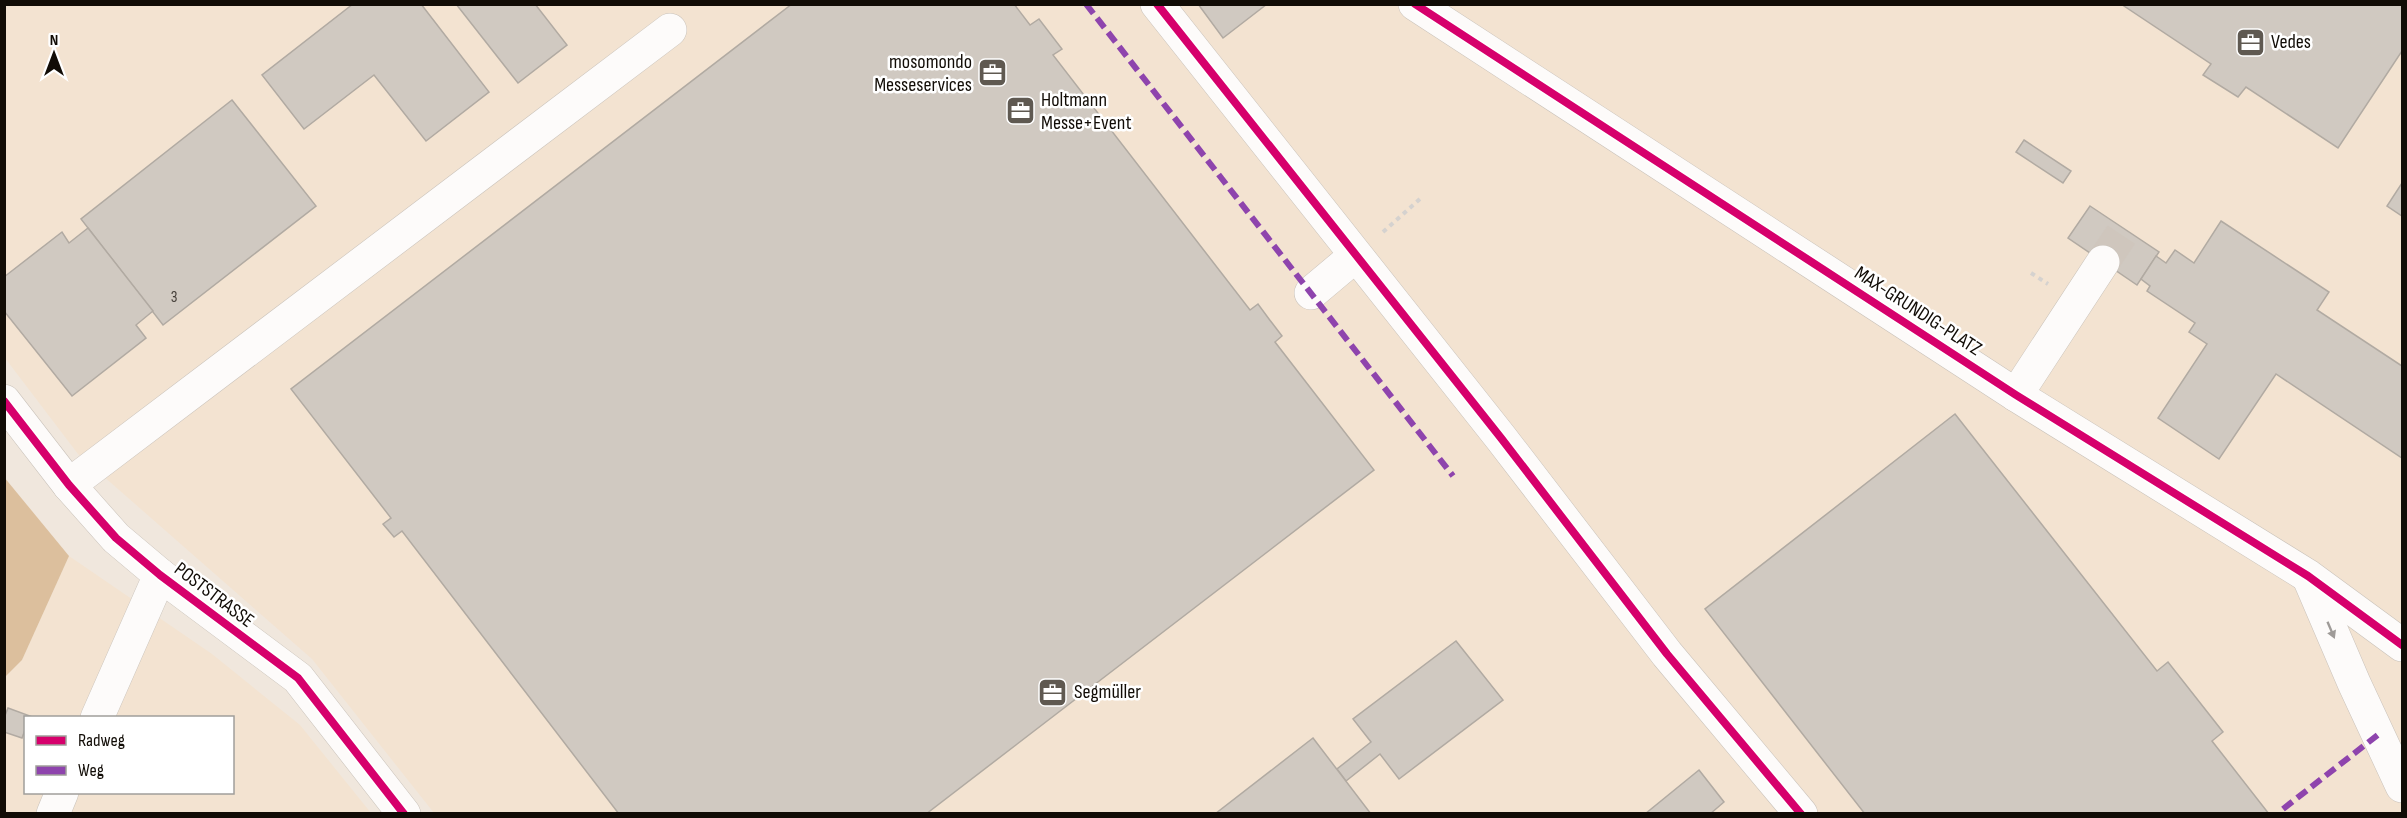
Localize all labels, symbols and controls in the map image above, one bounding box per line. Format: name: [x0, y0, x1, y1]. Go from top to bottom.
north arrow: [24, 24, 84, 84]
office icon: Vedes: [2234, 26, 2266, 58]
place label: Vedes: [2271, 30, 2311, 54]
text: N: [50, 31, 58, 50]
place label: mosomondo Messeservices: [874, 50, 972, 97]
office icon: mosomondo Messeservices: [977, 57, 1009, 89]
place label: Holtmann Messe+Event: [1041, 88, 1132, 135]
office icon: Holtmann Messe+Event: [1004, 95, 1036, 127]
street label: MAX-GRUNDIG-PLATZ: [1850, 261, 1986, 361]
house number: 3: [171, 288, 177, 307]
street label: POSTSTRASSE: [169, 557, 259, 633]
one-way arrow: [2326, 621, 2336, 639]
office icon: Segmüller: [1037, 676, 1069, 708]
place label: Segmüller: [1074, 680, 1141, 704]
legend: [24, 716, 234, 794]
text: Radweg: [78, 730, 125, 751]
text: Weg: [78, 760, 104, 781]

